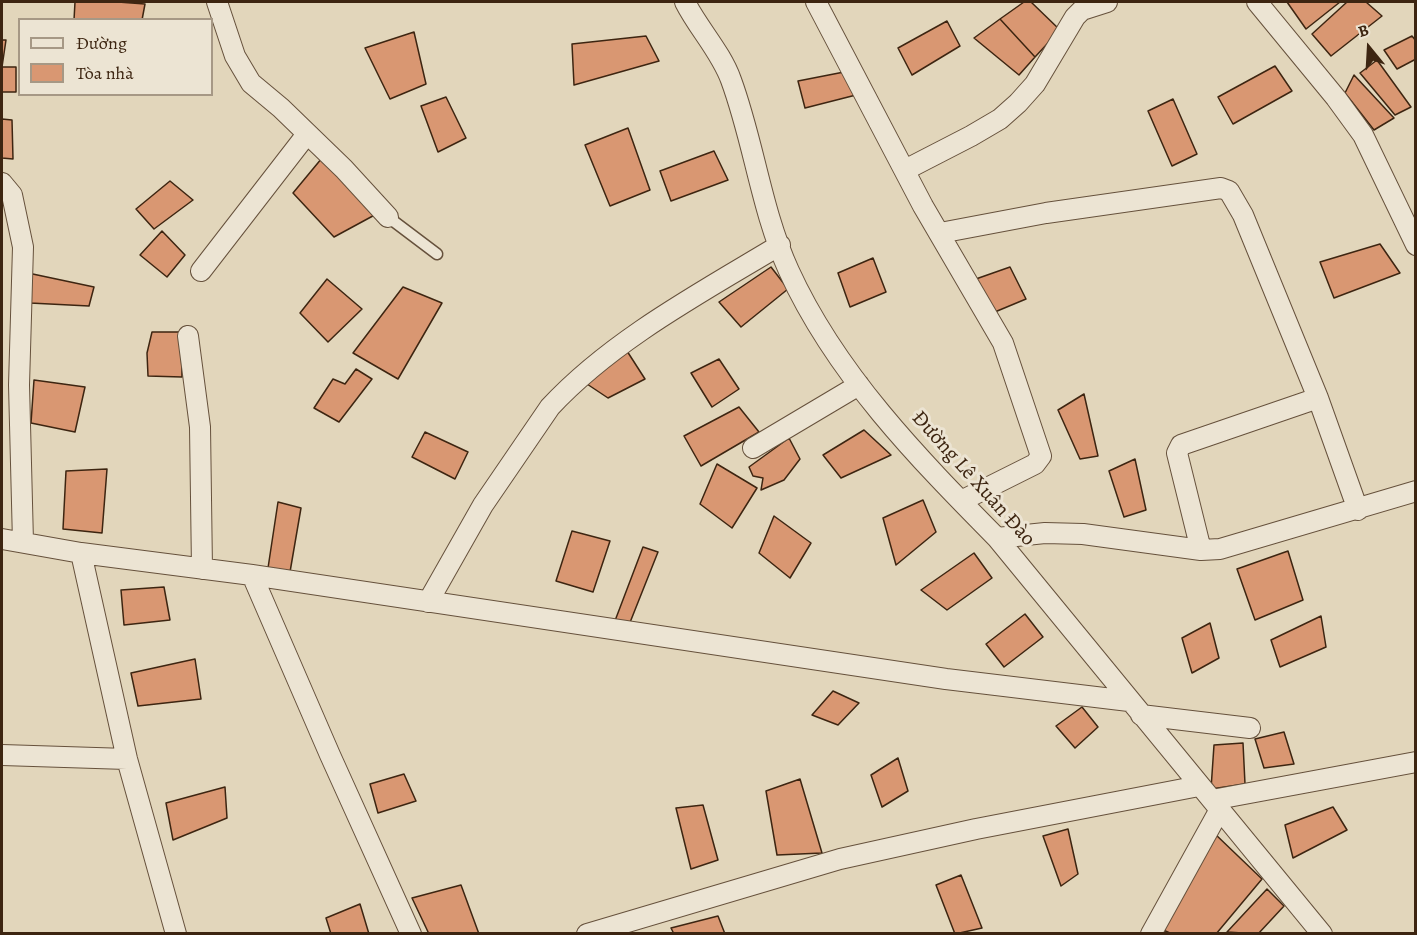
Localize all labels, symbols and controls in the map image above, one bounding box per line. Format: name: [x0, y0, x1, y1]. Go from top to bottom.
legend: [18, 18, 213, 96]
north arrow: [1339, 18, 1399, 78]
text: B: [1355, 19, 1372, 43]
text: Đường: [76, 31, 127, 55]
text: Tòa nhà: [76, 61, 134, 85]
street label: Đường Lê Xuân Đào: [906, 406, 1040, 552]

